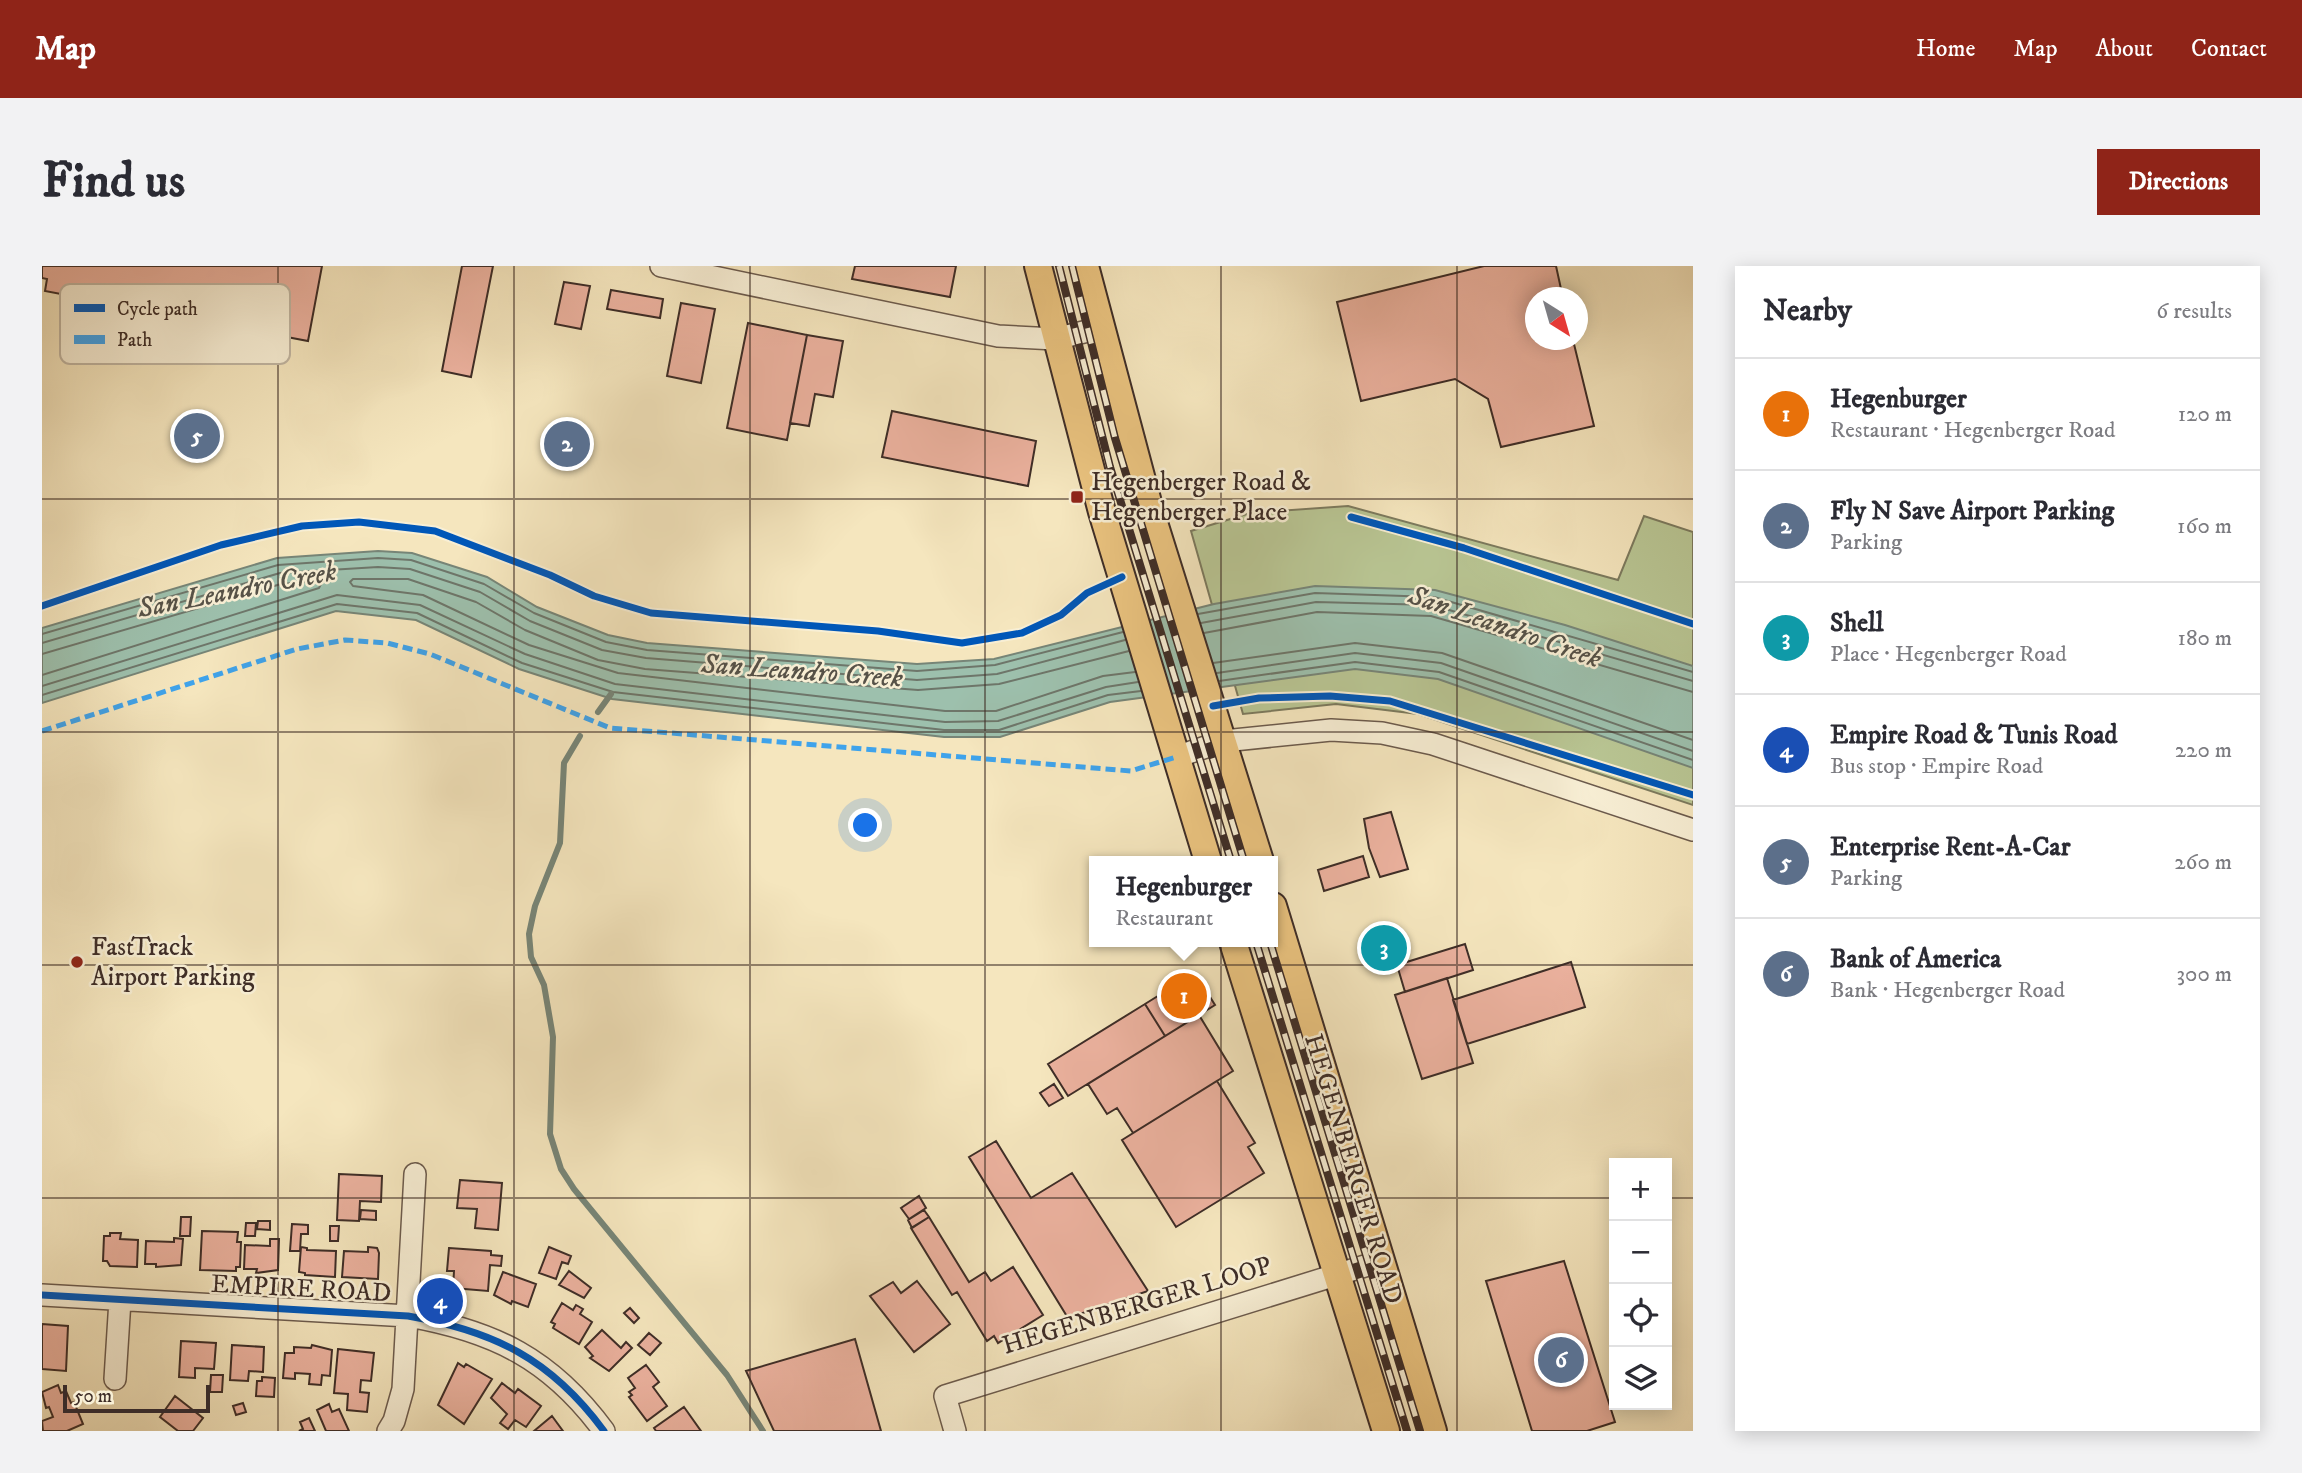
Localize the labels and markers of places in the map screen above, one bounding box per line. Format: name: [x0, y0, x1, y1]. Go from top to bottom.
pin: 5: [174, 410, 220, 462]
pin: 2: [544, 418, 590, 470]
place label: Hegenberger Road & Hegenberger Place: [1091, 466, 1311, 529]
marker: Hegenberger Road & Hegenberger Place: [1069, 489, 1085, 505]
pin: 3: [1361, 922, 1407, 974]
place label: FastTrack Airport Parking: [91, 931, 255, 994]
marker: FastTrack Airport Parking: [69, 954, 85, 970]
pin: 1: [1161, 970, 1207, 1022]
pin: 4: [417, 1275, 463, 1327]
pin: 6: [1538, 1334, 1584, 1386]

